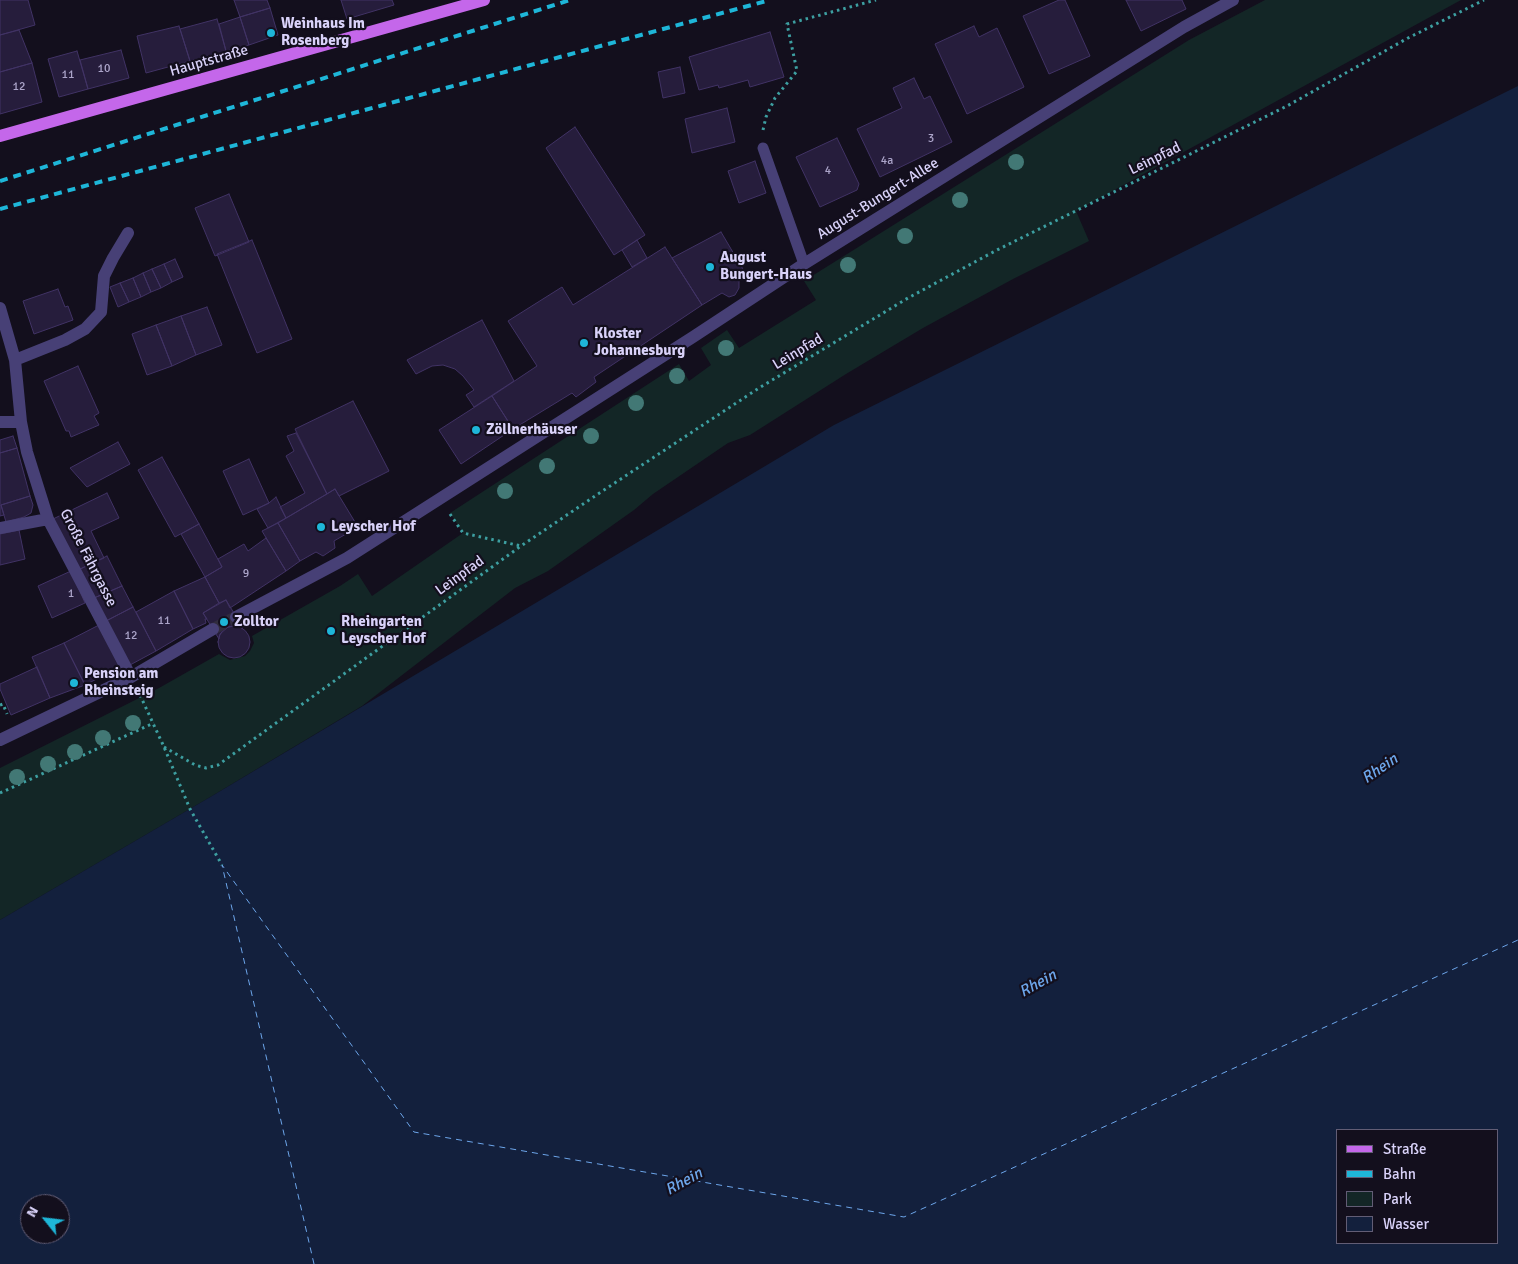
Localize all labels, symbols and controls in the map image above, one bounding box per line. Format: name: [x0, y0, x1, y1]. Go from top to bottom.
place label: Weinhaus Im Rosenberg: [281, 15, 365, 50]
marker: Weinhaus Im Rosenberg: [265, 27, 277, 39]
street label: Hauptstraße: [168, 41, 250, 81]
house number: 10: [98, 62, 110, 76]
house number: 11: [62, 68, 74, 82]
house number: 12: [13, 80, 25, 94]
house number: 3: [928, 132, 934, 146]
street label: Leinpfad: [1126, 139, 1184, 179]
street label: August-Bungert-Allee: [814, 154, 942, 244]
house number: 4a: [881, 154, 893, 168]
house number: 4: [825, 164, 831, 178]
place label: August Bungert-Haus: [720, 249, 812, 284]
marker: August Bungert-Haus: [704, 261, 716, 273]
place label: Kloster Johannesburg: [594, 325, 685, 360]
street label: Leinpfad: [770, 330, 826, 374]
marker: Kloster Johannesburg: [578, 337, 590, 349]
place label: Zöllnerhäuser: [486, 421, 577, 439]
marker: Zöllnerhäuser: [470, 424, 482, 436]
street label: Große Fährgasse: [56, 506, 120, 610]
place label: Leyscher Hof: [331, 518, 416, 536]
marker: Leyscher Hof: [315, 521, 327, 533]
street label: Leinpfad: [432, 552, 488, 600]
house number: 9: [243, 567, 249, 581]
house number: 1: [68, 587, 74, 601]
place label: Zolltor: [234, 613, 279, 631]
place label: Rheingarten Leyscher Hof: [341, 613, 426, 648]
house number: 11: [158, 614, 170, 628]
marker: Zolltor: [218, 616, 230, 628]
marker: Rheingarten Leyscher Hof: [325, 625, 337, 637]
house number: 12: [125, 629, 137, 643]
place label: Pension am Rheinsteig: [84, 665, 158, 700]
marker: Pension am Rheinsteig: [68, 677, 80, 689]
water label: Rhein: [1358, 750, 1402, 788]
water label: Rhein: [1016, 966, 1060, 1002]
legend: [1336, 1129, 1498, 1244]
text: Straße: [1383, 1140, 1427, 1158]
water label: Rhein: [662, 1164, 706, 1200]
text: Bahn: [1383, 1165, 1416, 1183]
text: Park: [1383, 1190, 1412, 1208]
north arrow: [20, 1194, 70, 1244]
text: N: [23, 1204, 42, 1220]
text: Wasser: [1383, 1215, 1429, 1233]

